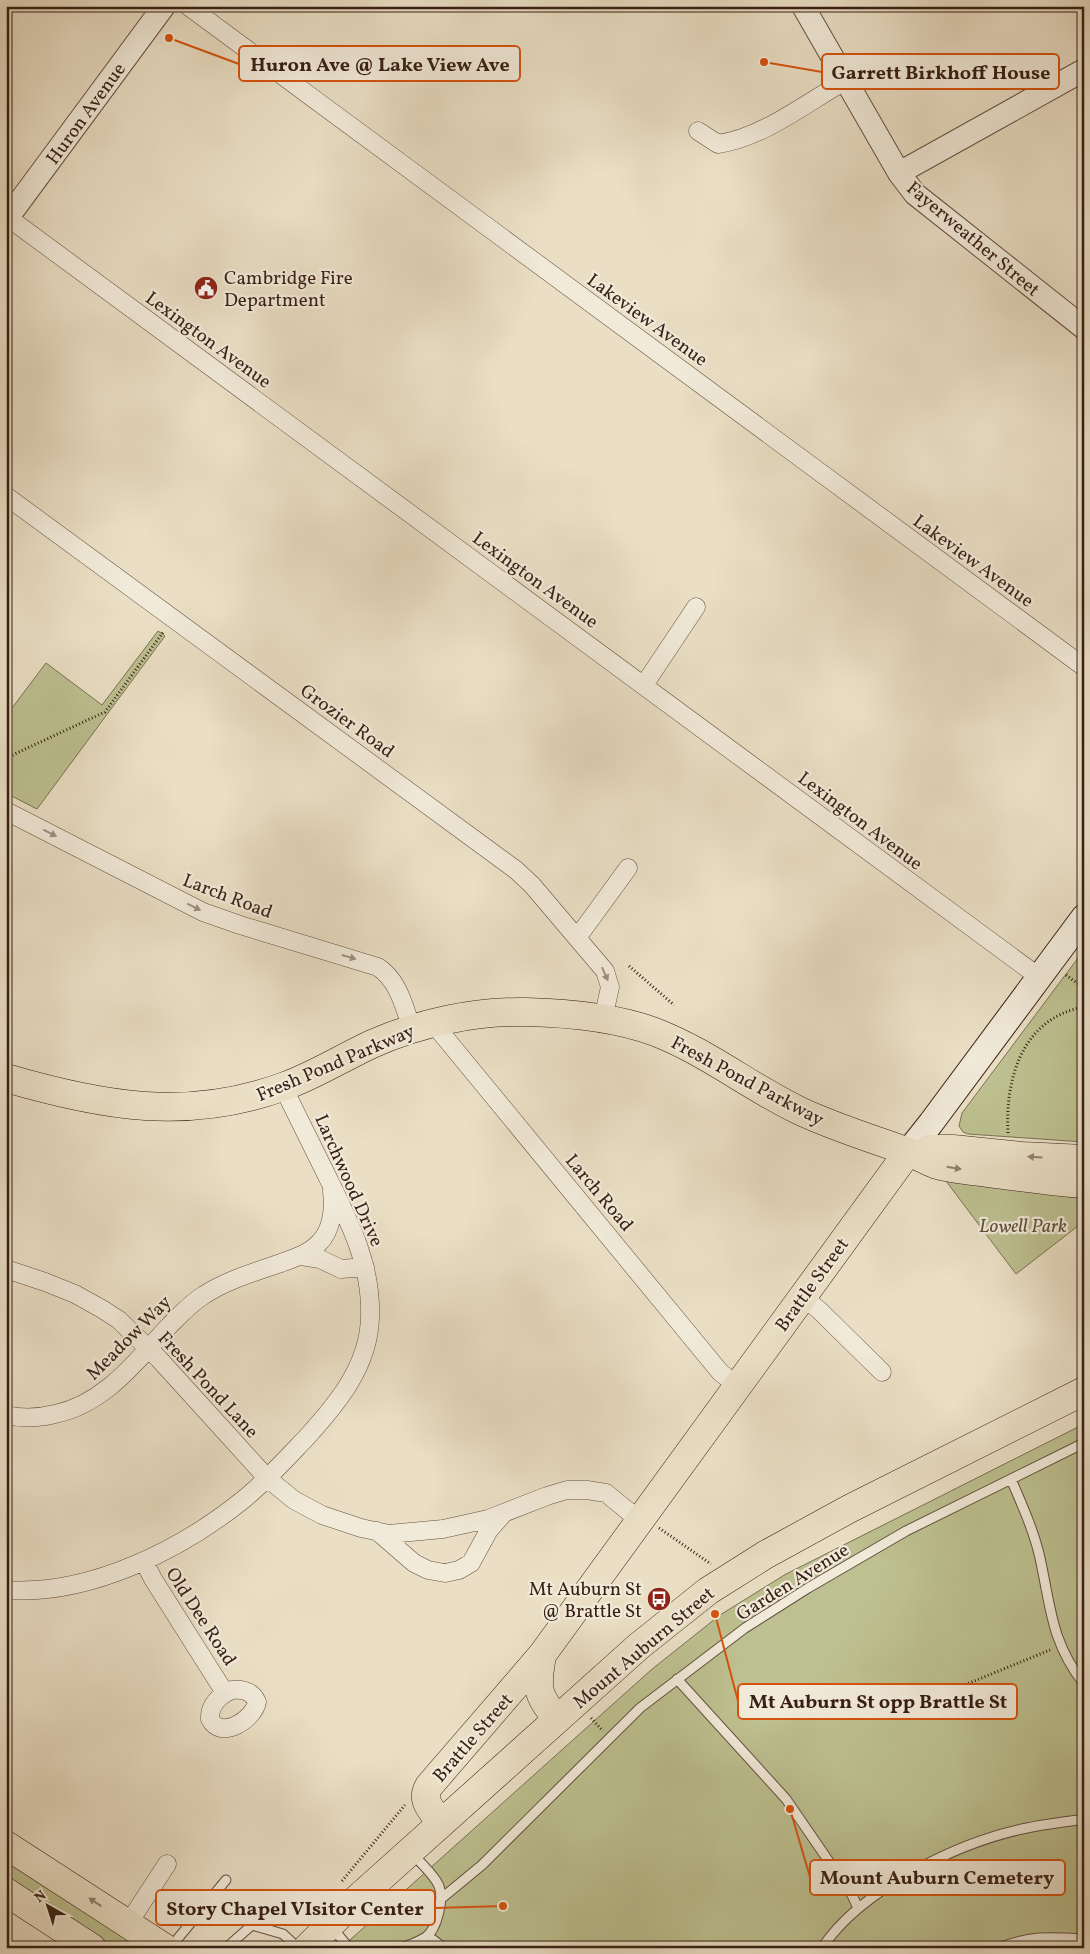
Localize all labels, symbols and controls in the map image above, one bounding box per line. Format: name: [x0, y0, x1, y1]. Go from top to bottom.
callout: Huron Ave @ Lake View Ave: [239, 46, 520, 81]
text: Huron Ave @ Lake View Ave: [250, 52, 510, 80]
callout: Garrett Birkhoff House: [822, 54, 1059, 89]
street label: Huron Avenue: [41, 58, 133, 171]
text: Garrett Birkhoff House: [832, 60, 1050, 88]
street label: Fayerweather Street: [900, 176, 1045, 303]
place label: Cambridge Fire Department: [224, 266, 353, 314]
street label: Lakeview Avenue: [581, 268, 713, 373]
public building icon: Cambridge Fire Department: [193, 275, 219, 301]
street label: Lexington Avenue: [139, 286, 276, 395]
street label: Lakeview Avenue: [907, 509, 1039, 614]
street label: Lexington Avenue: [466, 526, 603, 635]
street label: Grozier Road: [294, 679, 399, 765]
street label: Lexington Avenue: [792, 766, 928, 877]
one-way arrow: [42, 829, 57, 837]
street label: Larch Road: [179, 868, 276, 926]
one-way arrow: [187, 903, 202, 911]
one-way arrow: [341, 954, 356, 962]
one-way arrow: [602, 967, 610, 981]
street label: Fresh Pond Parkway: [253, 1019, 419, 1109]
street label: Fresh Pond Parkway: [666, 1030, 828, 1133]
street label: Larchwood Drive: [307, 1111, 389, 1251]
street label: Larch Road: [558, 1149, 639, 1238]
one-way arrow: [1027, 1153, 1043, 1161]
one-way arrow: [946, 1164, 962, 1172]
park label: Lowell Park: [979, 1214, 1067, 1240]
street label: Brattle Street: [770, 1233, 856, 1337]
street label: Meadow Way: [81, 1290, 178, 1387]
street label: Fresh Pond Lane: [151, 1326, 264, 1444]
street label: Garden Avenue: [732, 1538, 854, 1628]
street label: Old Dee Road: [159, 1563, 242, 1671]
place label: Mt Auburn St @ Brattle St: [529, 1577, 642, 1625]
street label: Mount Auburn Street: [568, 1581, 721, 1716]
bus stop icon: Mt Auburn St @ Brattle St: [646, 1586, 672, 1612]
callout: Mt Auburn St opp Brattle St: [738, 1684, 1017, 1719]
street label: Brattle Street: [427, 1688, 520, 1789]
text: Mt Auburn St opp Brattle St: [749, 1689, 1008, 1717]
callout: Mount Auburn Cemetery: [810, 1860, 1065, 1895]
text: Mount Auburn Cemetery: [820, 1865, 1054, 1893]
north arrow: [22, 1882, 72, 1932]
text: N: [31, 1886, 51, 1908]
callout: Story Chapel VIsitor Center: [156, 1890, 435, 1925]
text: Story Chapel VIsitor Center: [166, 1896, 424, 1924]
one-way arrow: [88, 1898, 101, 1907]

